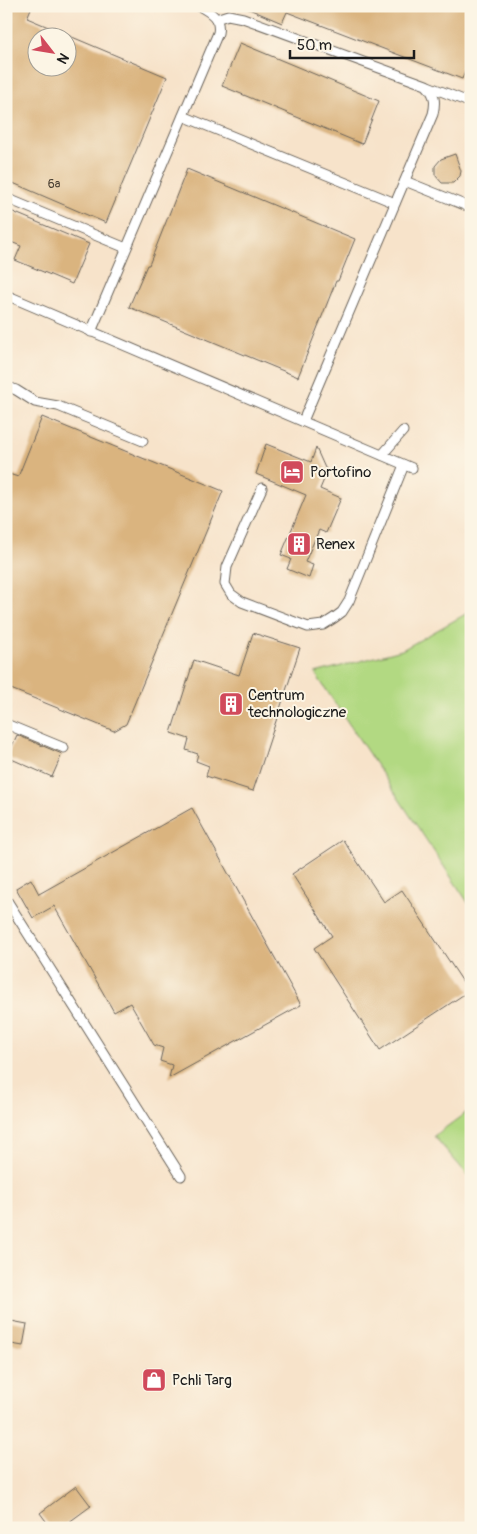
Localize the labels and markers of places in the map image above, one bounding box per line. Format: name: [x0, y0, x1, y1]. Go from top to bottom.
hotel icon: Portofino: [279, 459, 305, 485]
place label: Portofino: [310, 463, 371, 482]
building icon: Renex: [286, 531, 312, 557]
place label: Renex: [316, 535, 355, 554]
place label: Centrum technologiczne: [247, 686, 347, 722]
building icon: Centrum technologiczne: [218, 691, 244, 717]
shop icon: Pchli Targ: [141, 1367, 167, 1393]
place label: Pchli Targ: [172, 1371, 232, 1390]

